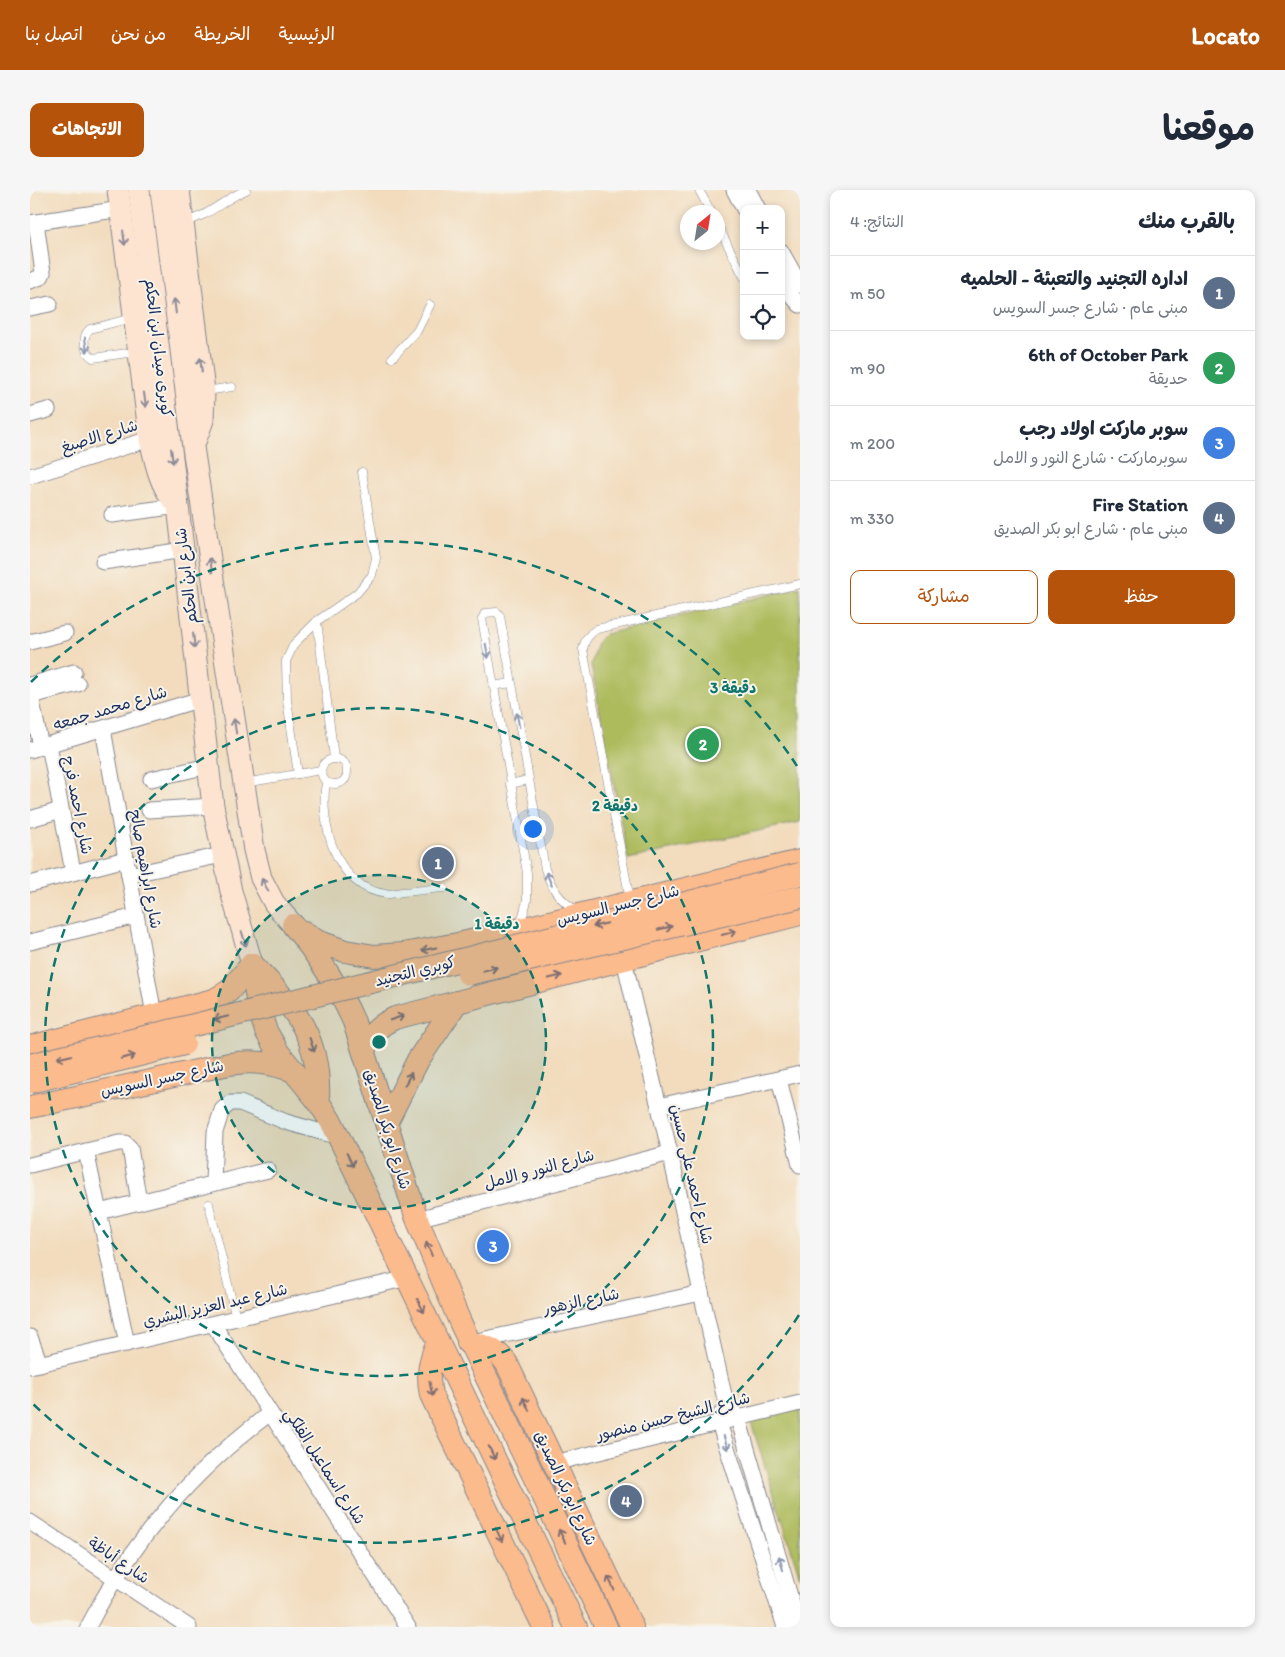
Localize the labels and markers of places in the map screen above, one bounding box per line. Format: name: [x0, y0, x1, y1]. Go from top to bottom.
pin: 2: [687, 725, 719, 763]
pin: 1: [422, 844, 454, 882]
centre of rings: [370, 1033, 388, 1051]
pin: 3: [477, 1227, 509, 1265]
pin: 4: [610, 1482, 642, 1520]

